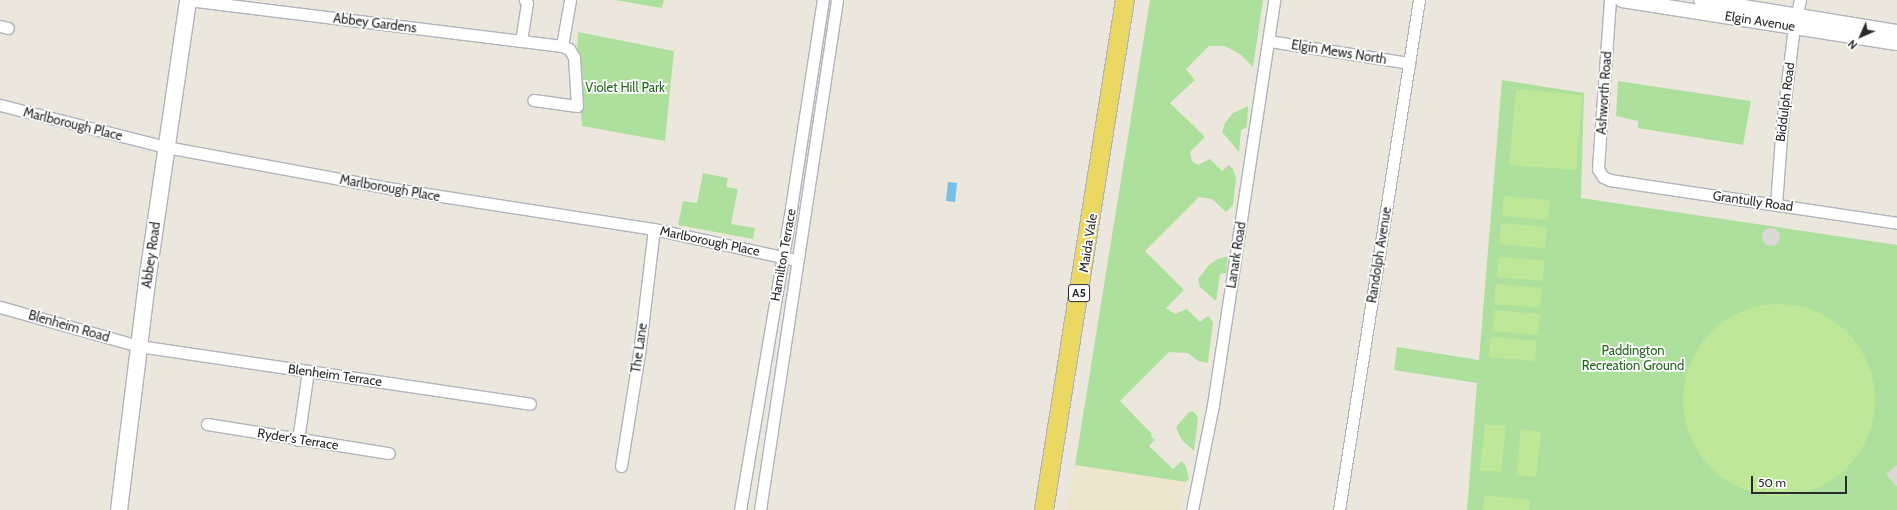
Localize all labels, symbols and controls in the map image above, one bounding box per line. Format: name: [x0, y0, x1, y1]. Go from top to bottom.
street label: Elgin Avenue: [1724, 8, 1796, 34]
street label: Abbey Gardens: [332, 10, 418, 36]
north arrow: [1841, 16, 1881, 56]
street label: Elgin Mews North: [1290, 37, 1388, 67]
text: N: [1845, 37, 1860, 52]
street label: Ashworth Road: [1593, 51, 1615, 135]
street label: Biddulph Road: [1772, 61, 1798, 143]
park label: Violet Hill Park: [585, 79, 665, 95]
street label: Marlborough Place: [22, 104, 124, 144]
street label: Marlborough Place: [339, 171, 441, 205]
street label: Grantully Road: [1712, 188, 1794, 214]
street label: Randolph Avenue: [1364, 206, 1394, 304]
street label: Hamilton Terrace: [767, 208, 799, 302]
street label: Maida Vale: [1076, 213, 1100, 273]
street label: Abbey Road: [139, 221, 163, 289]
street label: Lanark Road: [1223, 221, 1249, 289]
street label: Marlborough Place: [659, 223, 761, 259]
road number: A5: [1068, 283, 1090, 303]
street label: Blenheim Road: [27, 307, 111, 345]
street label: The Lane: [628, 322, 650, 374]
park label: Paddington Recreation Ground: [1582, 343, 1684, 374]
street label: Blenheim Terrace: [287, 361, 383, 389]
street label: Ryder's Terrace: [256, 425, 340, 453]
scale bar: [1753, 468, 1849, 494]
text: 50 m: [1758, 475, 1786, 490]

